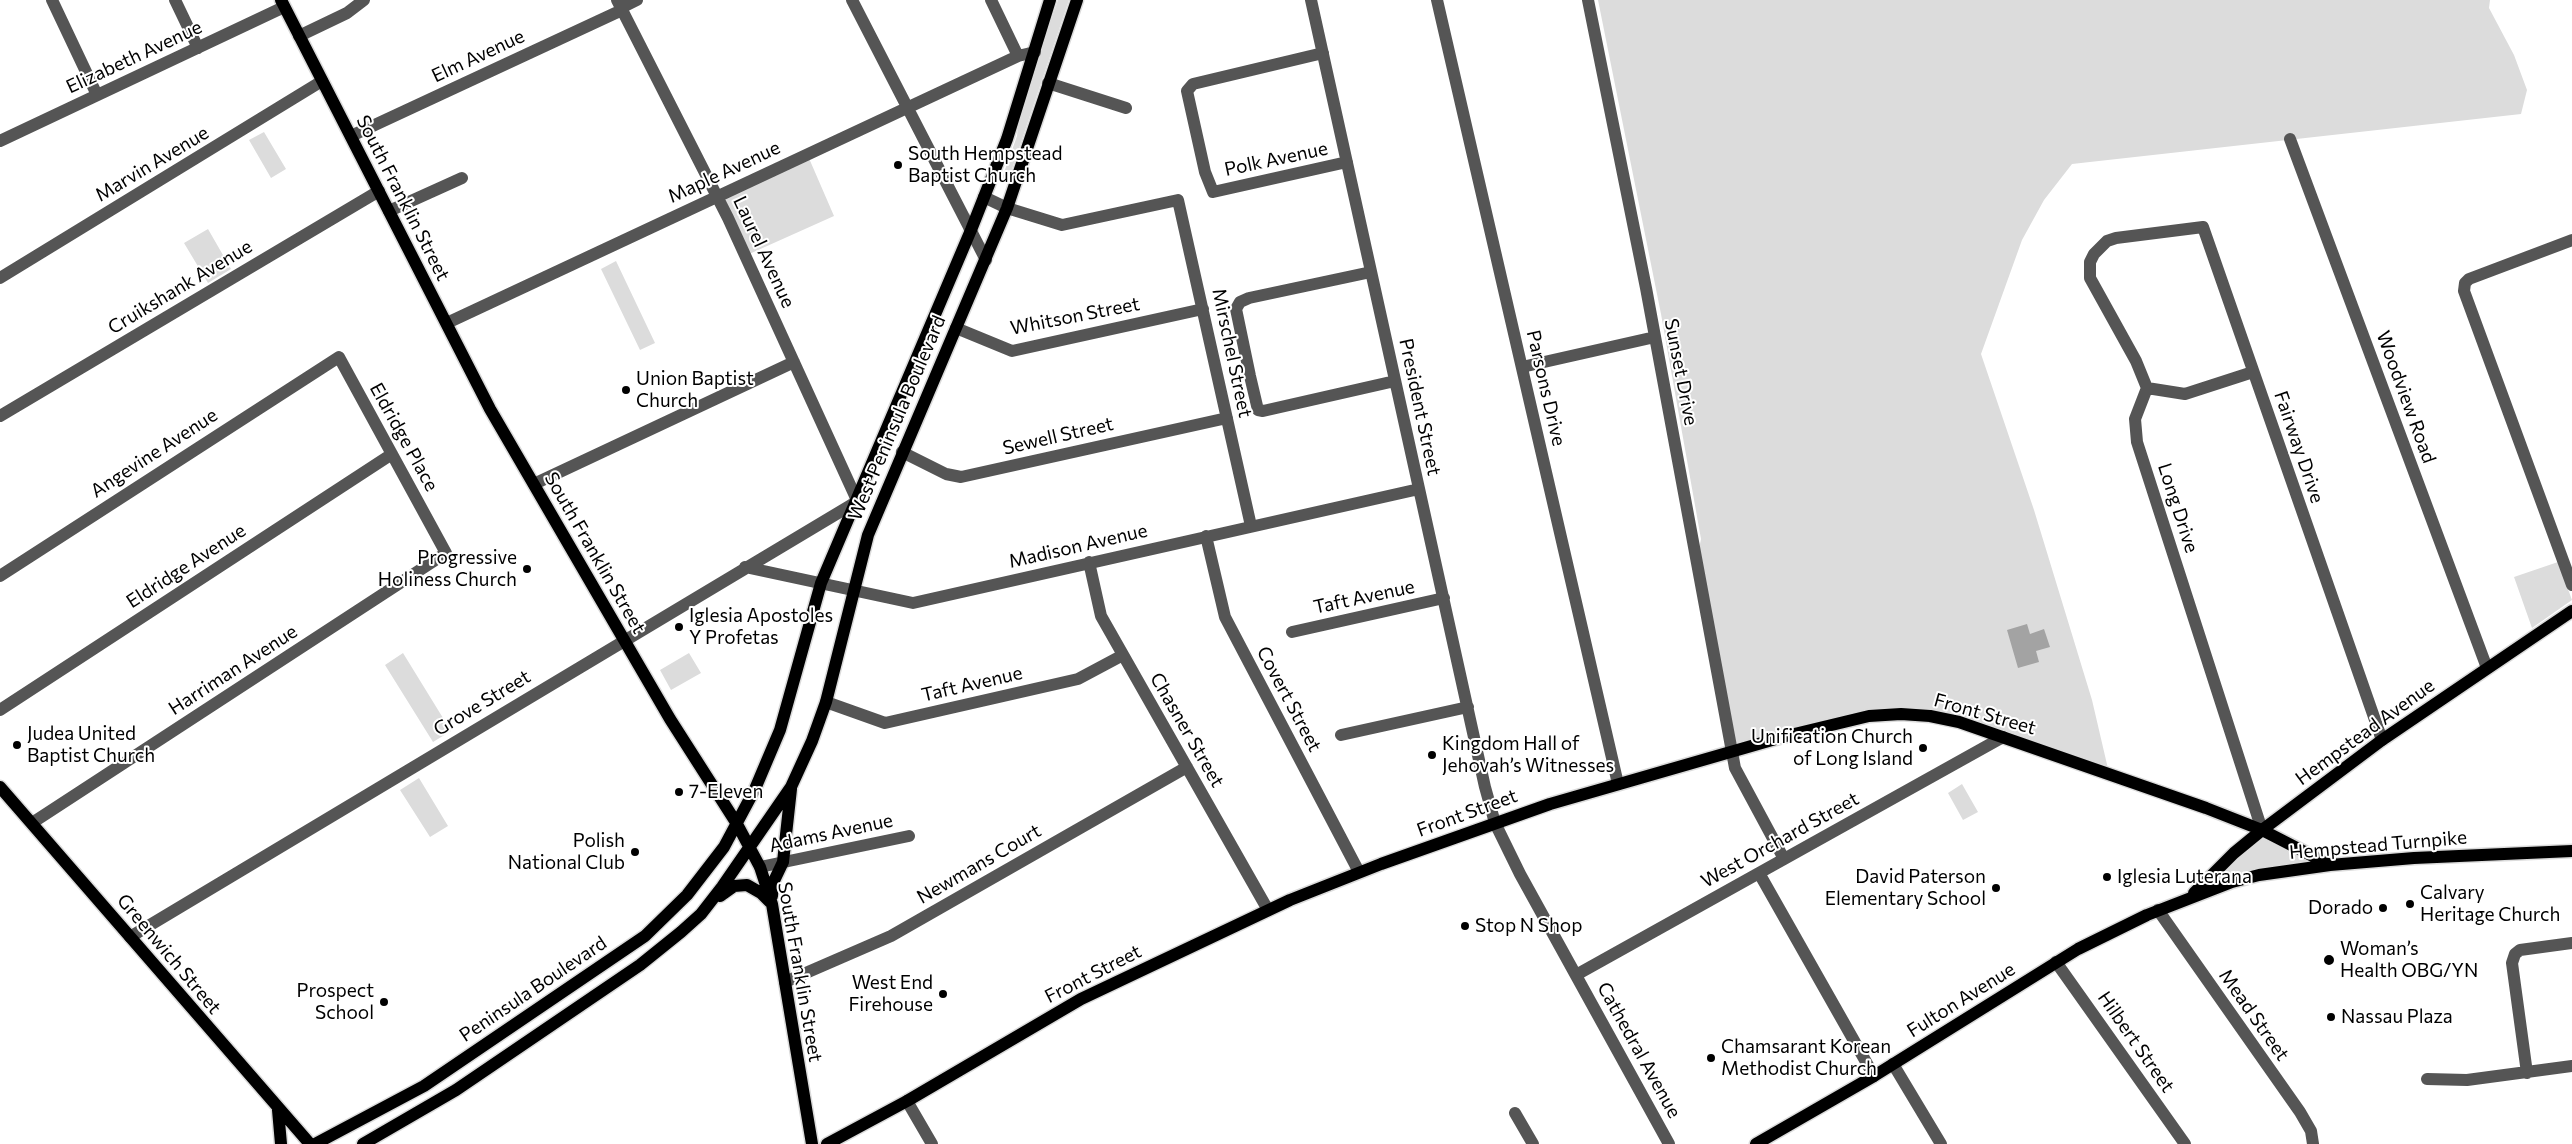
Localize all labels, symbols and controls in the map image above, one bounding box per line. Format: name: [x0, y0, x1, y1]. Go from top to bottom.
street label: Elizabeth Avenue: [63, 16, 205, 98]
street label: Elm Avenue: [428, 25, 528, 87]
street label: South Franklin Street: [351, 112, 455, 284]
street label: Marvin Avenue: [91, 121, 213, 207]
street label: Maple Avenue: [664, 136, 784, 208]
street label: Polk Avenue: [1222, 137, 1330, 181]
place label: South Hempstead Baptist Church: [908, 143, 1062, 187]
marker: South Hempstead Baptist Church: [892, 159, 904, 171]
street label: Laurel Avenue: [728, 193, 800, 311]
street label: Cruikshank Avenue: [104, 235, 256, 339]
street label: Mirschel Street: [1207, 286, 1257, 420]
street label: Whitson Street: [1008, 292, 1142, 340]
street label: West Peninsula Boulevard: [843, 312, 951, 524]
street label: Sunset Drive: [1659, 317, 1703, 427]
street label: Parsons Drive: [1522, 328, 1570, 448]
street label: Woodview Road: [2371, 328, 2441, 466]
street label: President Street: [1394, 336, 1446, 478]
place label: Union Baptist Church: [636, 368, 754, 412]
street label: Eldridge Place: [365, 379, 443, 495]
marker: Union Baptist Church: [620, 384, 632, 396]
street label: Fairway Drive: [2269, 388, 2329, 506]
street label: Angevine Avenue: [86, 404, 222, 502]
street label: Sewell Street: [1000, 412, 1116, 460]
street label: Long Drive: [2153, 460, 2203, 556]
street label: South Franklin Street: [540, 468, 650, 638]
street label: Eldridge Avenue: [122, 519, 250, 613]
street label: Madison Avenue: [1006, 519, 1150, 573]
place label: Progressive Holiness Church: [378, 547, 517, 591]
marker: Progressive Holiness Church: [521, 563, 533, 575]
street label: Taft Avenue: [1311, 575, 1417, 619]
place label: Iglesia Apostoles Y Profetas: [689, 605, 833, 649]
street label: Harriman Avenue: [164, 620, 302, 720]
marker: Iglesia Apostoles Y Profetas: [673, 621, 685, 633]
street label: Covert Street: [1252, 642, 1326, 756]
street label: Taft Avenue: [919, 661, 1025, 707]
street label: Grove Street: [429, 665, 535, 741]
street label: Chasner Street: [1145, 669, 1229, 791]
street label: Hempstead Avenue: [2291, 674, 2439, 790]
street label: Front Street: [1931, 689, 2039, 739]
place label: Judea United Baptist Church: [27, 723, 155, 767]
place label: Unification Church of Long Island: [1751, 726, 1913, 770]
place label: Kingdom Hall of Jehovah’s Witnesses: [1442, 733, 1614, 777]
marker: Judea United Baptist Church: [11, 739, 23, 751]
marker: Unification Church of Long Island: [1917, 742, 1929, 754]
marker: Kingdom Hall of Jehovah’s Witnesses: [1426, 749, 1438, 761]
place label: 7-Eleven: [689, 781, 763, 803]
street label: Front Street: [1414, 784, 1520, 842]
marker: 7-Eleven: [673, 786, 685, 798]
street label: West Orchard Street: [1697, 787, 1863, 893]
street label: Adams Avenue: [767, 809, 895, 857]
street label: Newmans Court: [913, 819, 1045, 909]
street label: Hempstead Turnpike: [2288, 826, 2468, 864]
place label: Polish National Club: [508, 830, 625, 874]
marker: Polish National Club: [629, 846, 641, 858]
place label: David Paterson Elementary School: [1825, 866, 1986, 910]
place label: Iglesia Luterana: [2117, 866, 2252, 888]
marker: Iglesia Luterana: [2101, 871, 2113, 883]
street label: South Franklin Street: [773, 880, 827, 1064]
marker: David Paterson Elementary School: [1990, 882, 2002, 894]
place label: Calvary Heritage Church: [2420, 882, 2560, 926]
street label: Greenwich Street: [112, 889, 226, 1019]
place label: Dorado: [2308, 897, 2373, 919]
marker: Calvary Heritage Church: [2404, 898, 2416, 910]
marker: Dorado: [2377, 902, 2389, 914]
place label: Stop N Shop: [1475, 915, 1582, 937]
marker: Stop N Shop: [1459, 920, 1471, 932]
street label: Peninsula Boulevard: [455, 931, 611, 1047]
place label: Woman’s Health OBG/YN: [2340, 938, 2478, 982]
street label: Front Street: [1041, 940, 1145, 1008]
marker: Woman’s Health OBG/YN: [2322, 953, 2336, 967]
street label: Fulton Avenue: [1903, 958, 2019, 1042]
street label: Mead Street: [2214, 965, 2294, 1065]
place label: West End Firehouse: [848, 972, 933, 1016]
street label: Cathedral Avenue: [1592, 978, 1686, 1122]
place label: Prospect School: [297, 980, 374, 1024]
street label: Hilbert Street: [2093, 987, 2179, 1097]
marker: West End Firehouse: [937, 988, 949, 1000]
marker: Prospect School: [378, 996, 390, 1008]
place label: Nassau Plaza: [2341, 1006, 2453, 1028]
marker: Nassau Plaza: [2325, 1011, 2337, 1023]
place label: Chamsarant Korean Methodist Church: [1721, 1036, 1891, 1080]
marker: Chamsarant Korean Methodist Church: [1705, 1052, 1717, 1064]

